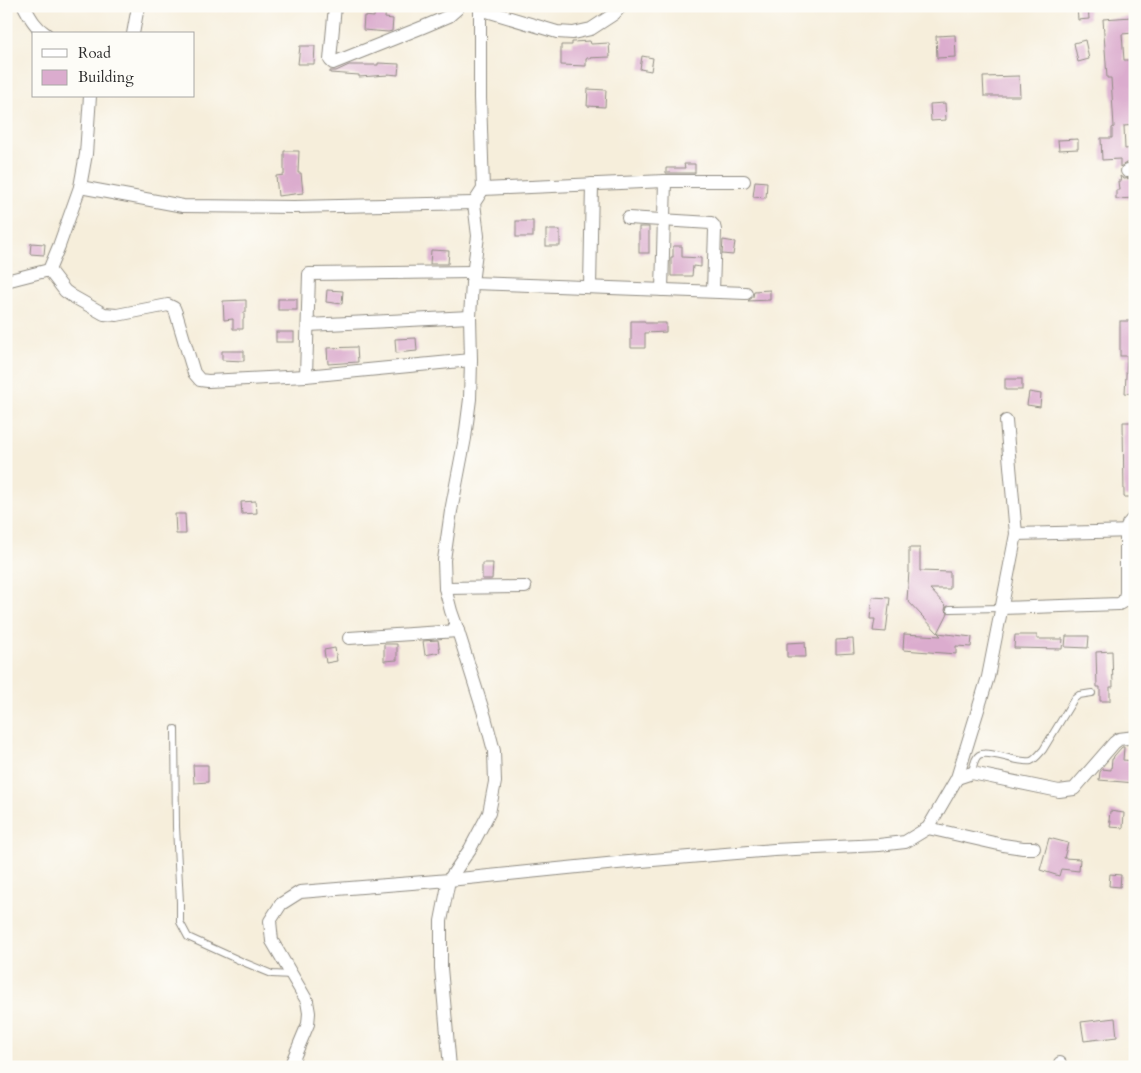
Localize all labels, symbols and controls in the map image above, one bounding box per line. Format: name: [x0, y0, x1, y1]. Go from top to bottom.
legend: [32, 32, 195, 98]
text: Road: [78, 43, 111, 63]
text: Building: [78, 67, 134, 87]

